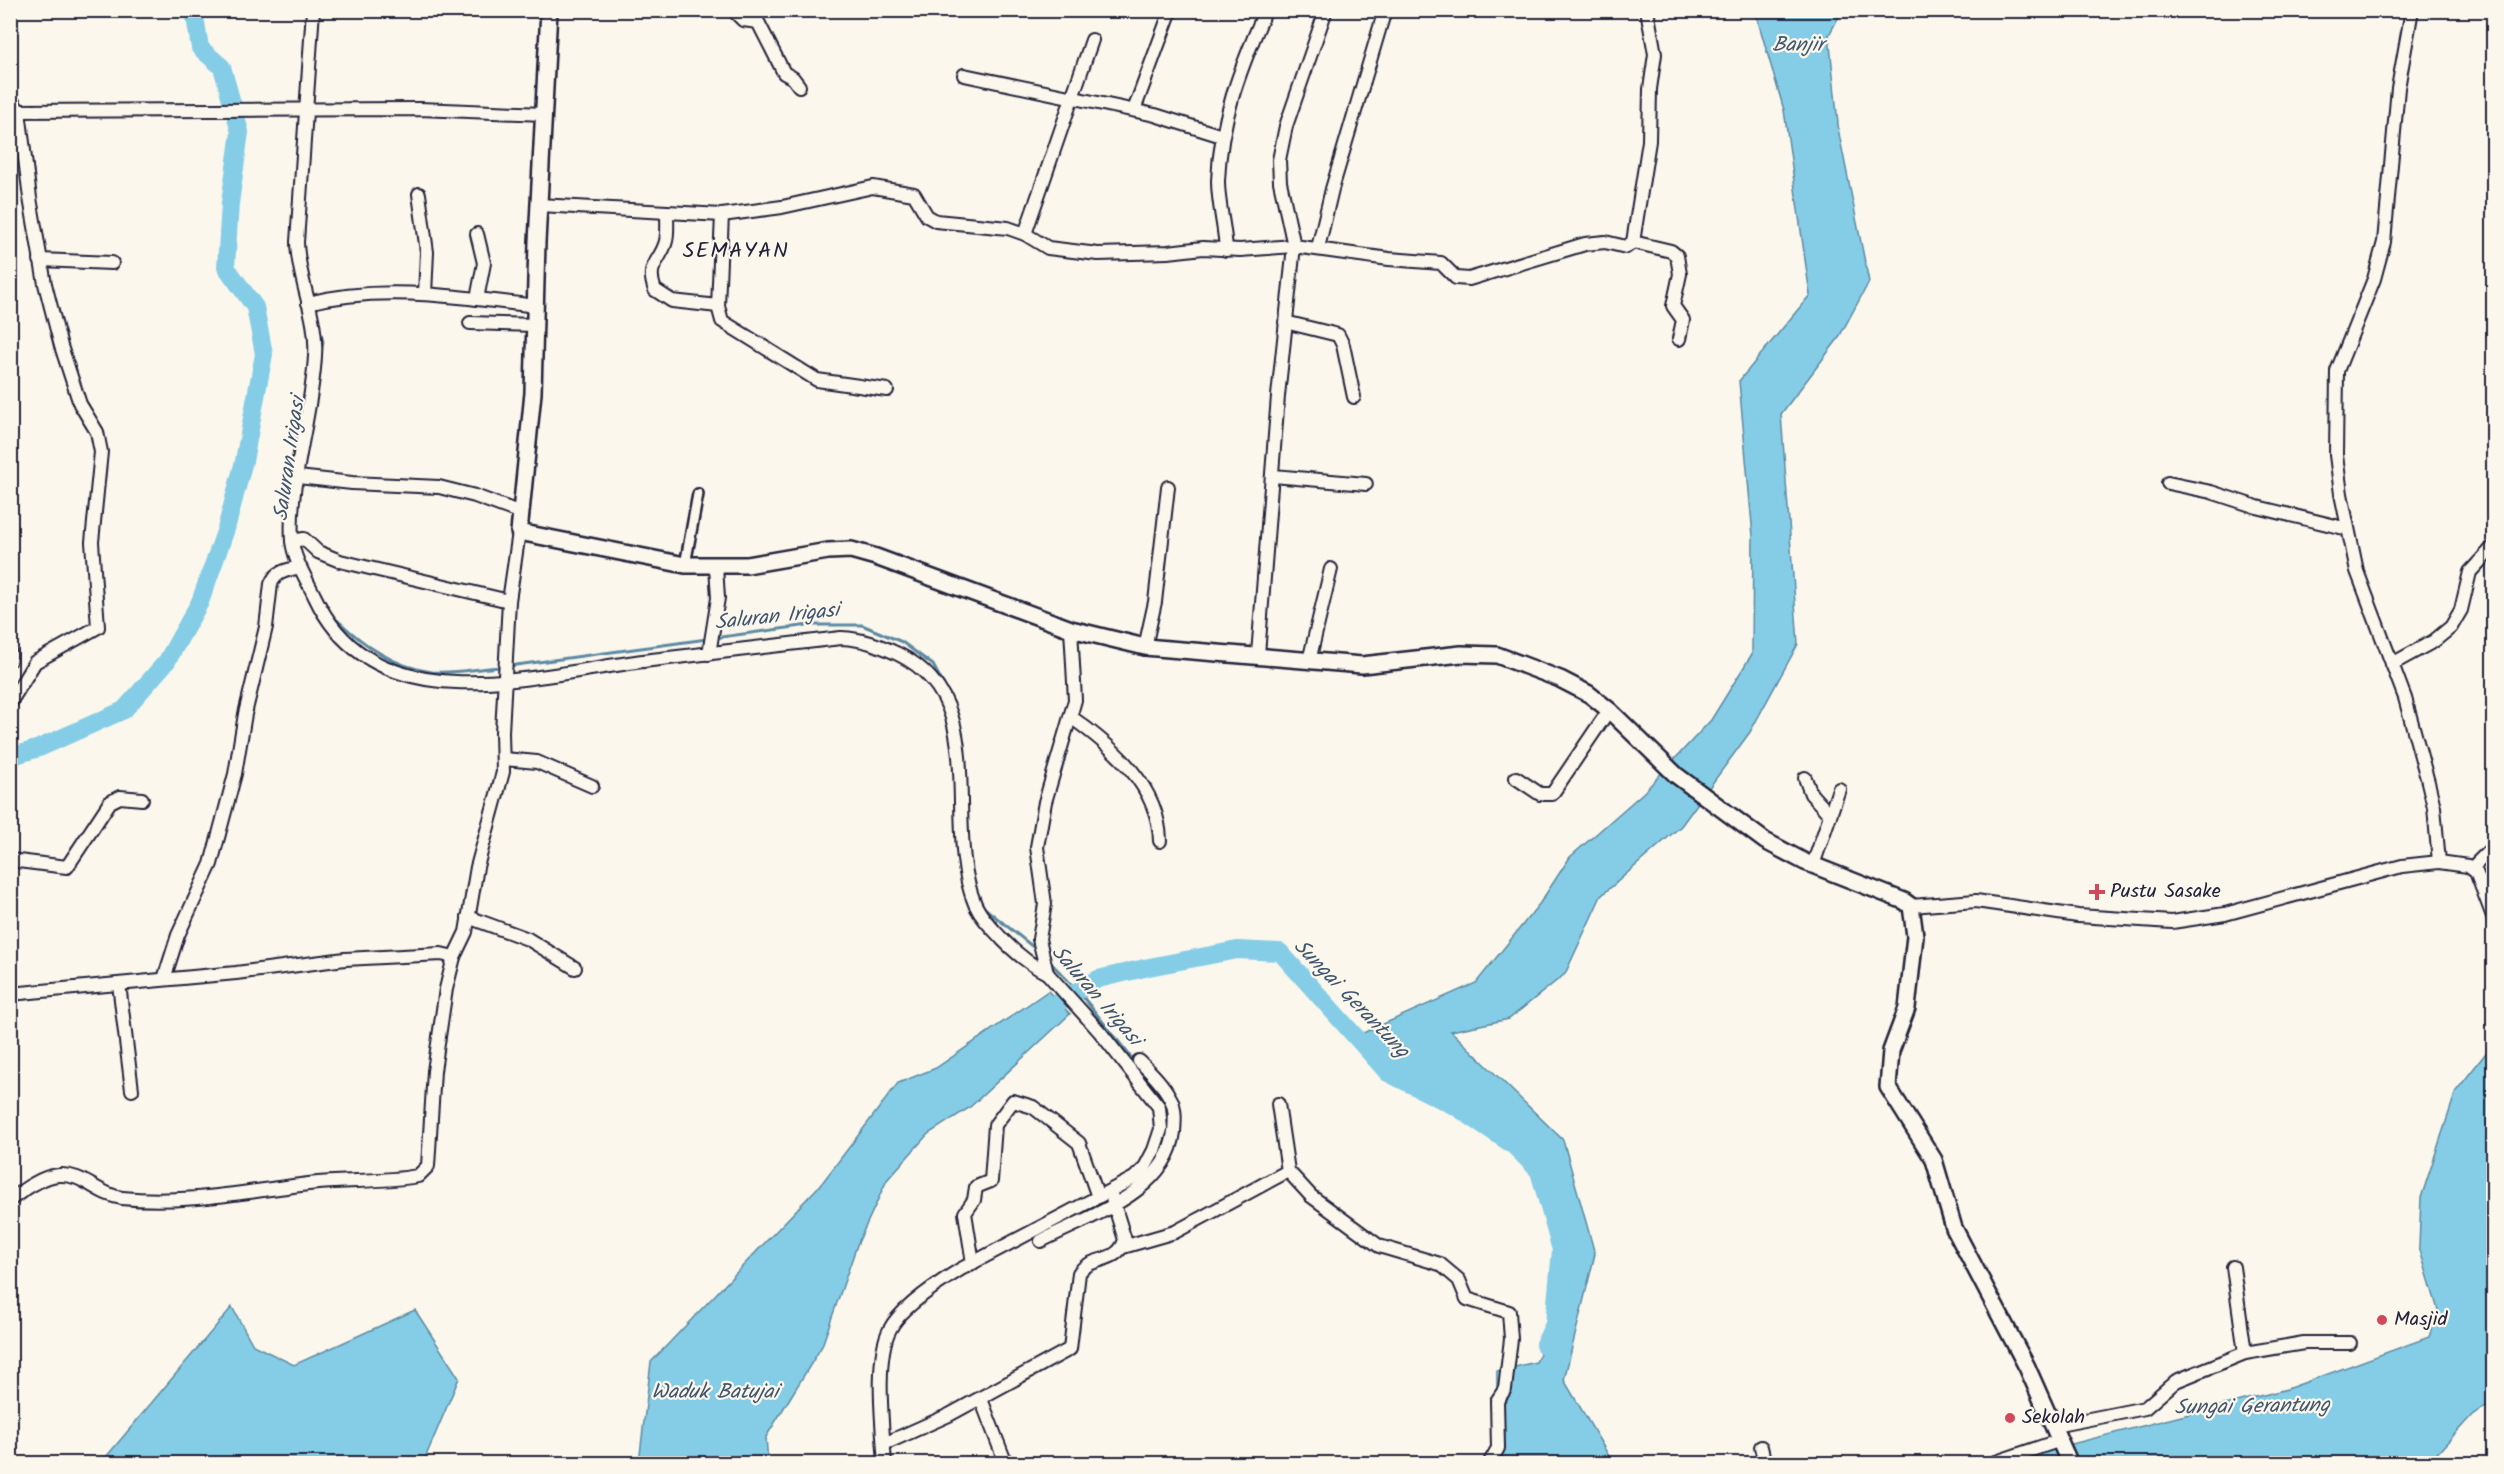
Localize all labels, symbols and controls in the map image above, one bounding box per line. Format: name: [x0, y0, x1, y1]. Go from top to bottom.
water label: Banjir: [1772, 29, 1828, 62]
district label: SEMAYAN: [683, 234, 789, 269]
water label: Saluran Irigasi: [265, 391, 316, 523]
water label: Saluran Irigasi: [713, 594, 845, 640]
place label: Pustu Sasake: [2110, 876, 2221, 908]
marker: Pustu Sasake: [2088, 883, 2106, 901]
water label: Sungai Gerantung: [1285, 932, 1418, 1067]
water label: Saluran Irigasi: [1043, 938, 1152, 1057]
place label: Masjid: [2394, 1304, 2449, 1336]
marker: Masjid: [2375, 1313, 2389, 1327]
water label: Waduk Batujai: [652, 1376, 782, 1409]
water label: Sungai Gerantung: [2174, 1389, 2331, 1425]
place label: Sekolah: [2022, 1402, 2085, 1434]
marker: Sekolah: [2003, 1411, 2017, 1425]

